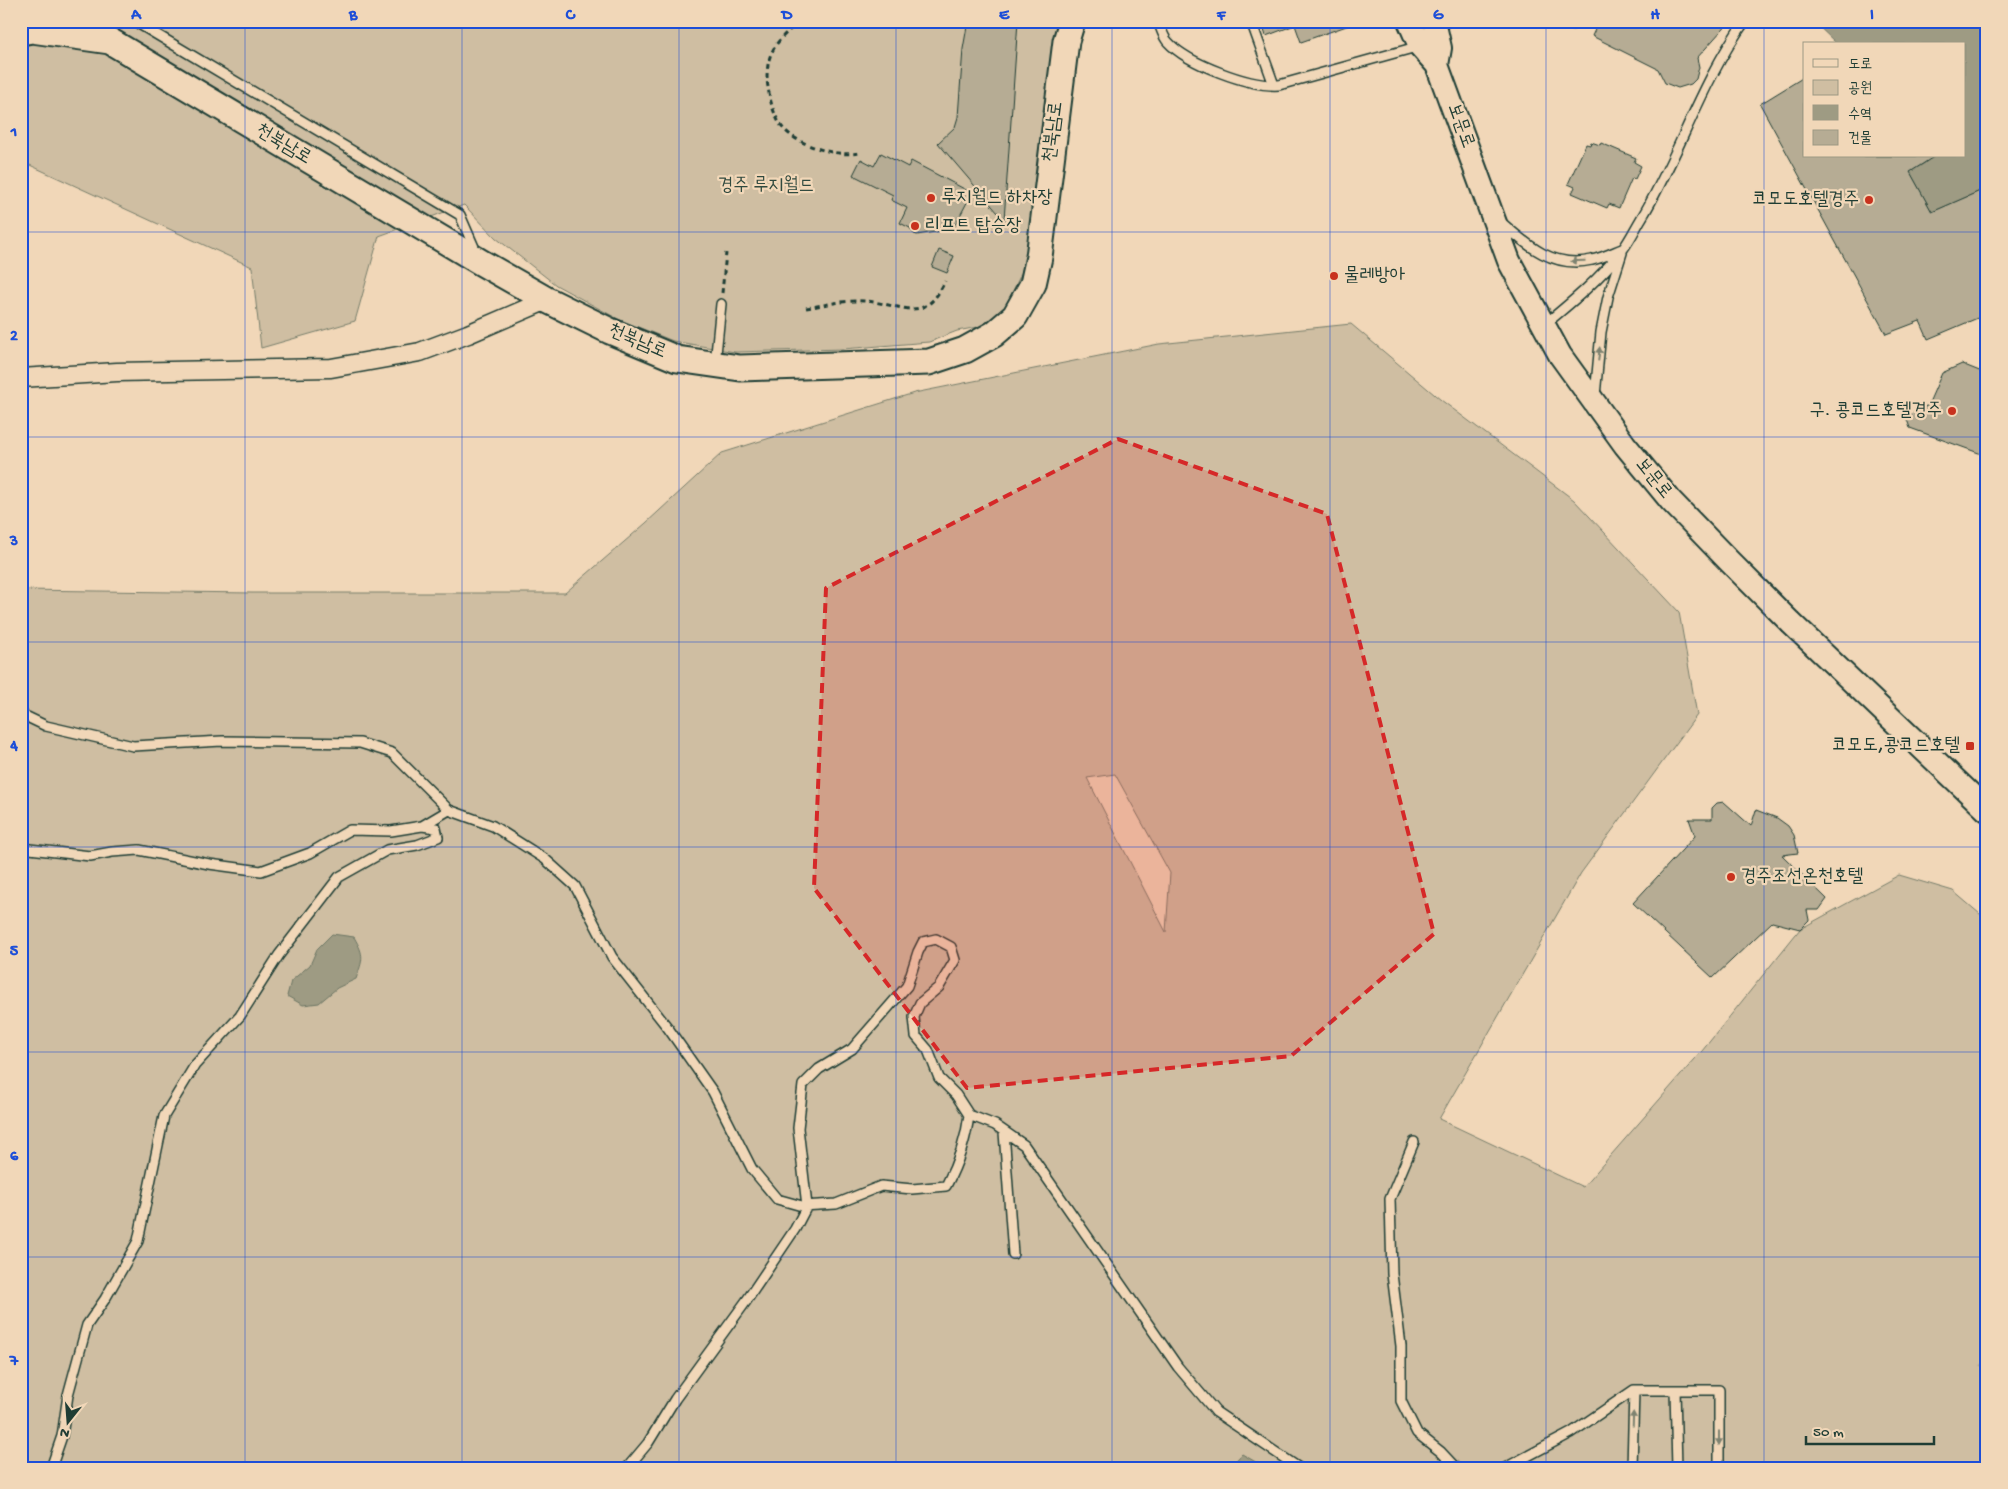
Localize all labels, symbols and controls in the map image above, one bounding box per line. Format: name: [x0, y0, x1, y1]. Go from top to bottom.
text: A: [130, 7, 142, 26]
text: B: [348, 7, 358, 26]
text: C: [565, 7, 576, 26]
text: D: [780, 7, 793, 26]
text: E: [999, 7, 1010, 26]
text: F: [1216, 7, 1227, 26]
text: G: [1433, 7, 1444, 26]
text: H: [1650, 7, 1660, 26]
text: I: [1870, 7, 1874, 26]
legend: [1803, 42, 1966, 158]
text: 도로: [1848, 56, 1872, 74]
text: 공원: [1848, 80, 1872, 98]
street label: 천북남로: [1039, 100, 1069, 164]
street label: 보문로: [1441, 101, 1479, 151]
text: 수역: [1848, 106, 1872, 124]
street label: 천북남로: [251, 119, 315, 171]
text: 1: [10, 124, 17, 143]
text: 건물: [1848, 130, 1872, 148]
park label: 경주 루지월드: [718, 175, 814, 198]
place label: 루지월드 하차장: [941, 187, 1053, 210]
place label: 코모도호텔경주: [1752, 189, 1859, 212]
marker: 루지월드 하차장: [925, 192, 937, 204]
marker: 코모도호텔경주: [1863, 194, 1875, 206]
place label: 리프트 탑승장: [925, 215, 1021, 238]
marker: 리프트 탑승장: [909, 220, 921, 232]
one-way arrow: [1570, 258, 1586, 266]
place label: 물레방아: [1344, 265, 1406, 288]
marker: 물레방아: [1328, 270, 1340, 282]
street label: 천북남로: [604, 319, 670, 365]
text: 2: [10, 328, 18, 347]
one-way arrow: [1595, 346, 1603, 362]
place label: 구. 콩코드호텔경주: [1809, 400, 1942, 423]
marker: 구. 콩코드호텔경주: [1946, 405, 1958, 417]
street label: 보문로: [1630, 454, 1676, 504]
text: 3: [9, 533, 18, 552]
place label: 코모도,콩코드호텔: [1832, 735, 1960, 758]
text: 4: [9, 738, 18, 757]
marker: 코모도,콩코드호텔: [1964, 740, 1976, 752]
place label: 경주조선온천호텔: [1741, 866, 1863, 889]
marker: 경주조선온천호텔: [1725, 871, 1737, 883]
text: 5: [10, 943, 19, 962]
text: 6: [10, 1148, 19, 1167]
text: 7: [9, 1353, 19, 1372]
north arrow: [42, 1396, 92, 1446]
one-way arrow: [1630, 1411, 1638, 1427]
scale bar: [1806, 1414, 1933, 1446]
text: N: [58, 1423, 72, 1442]
text: 50 m: [1813, 1424, 1844, 1442]
one-way arrow: [1715, 1430, 1723, 1446]

